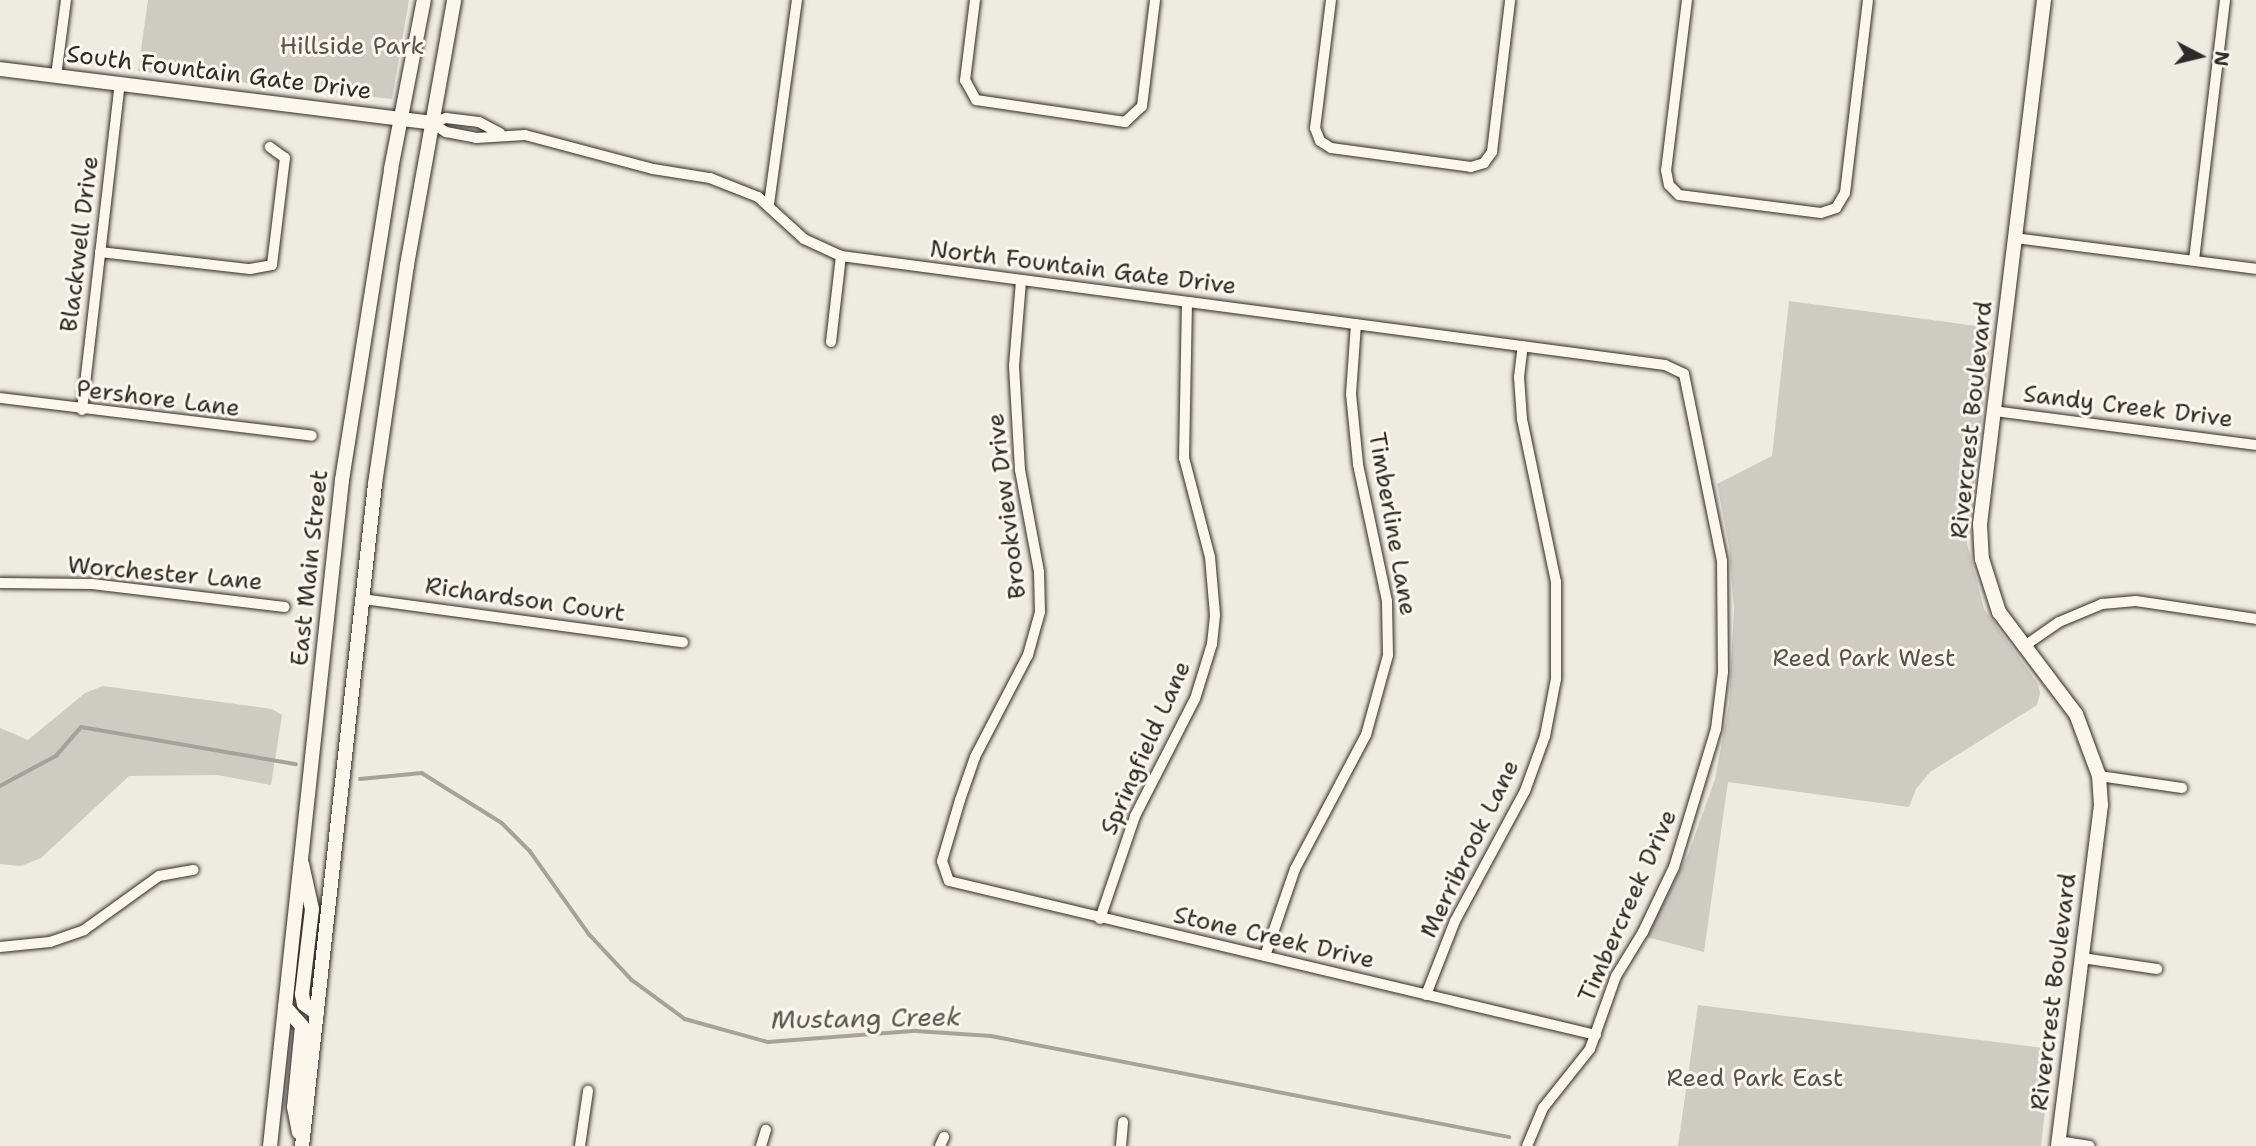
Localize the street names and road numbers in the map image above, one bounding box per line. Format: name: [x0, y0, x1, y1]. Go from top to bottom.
street label: South Fountain Gate Drive: [65, 40, 373, 106]
street label: Blackwell Drive: [55, 154, 105, 334]
street label: North Fountain Gate Drive: [928, 235, 1238, 301]
street label: Rivercrest Boulevard: [1945, 300, 1999, 540]
street label: Pershore Lane: [75, 375, 241, 423]
street label: Sandy Creek Drive: [2022, 380, 2234, 434]
street label: Brookview Drive: [981, 411, 1033, 601]
street label: Timberline Lane: [1362, 430, 1422, 618]
street label: East Main Street: [285, 468, 335, 668]
street label: Worchester Lane: [66, 551, 264, 597]
street label: Richardson Court: [423, 572, 627, 628]
street label: Springfield Lane: [1095, 657, 1197, 839]
street label: Merribrook Lane: [1414, 755, 1526, 943]
street label: Timbercreek Drive: [1573, 805, 1683, 1007]
street label: Rivercrest Boulevard: [2025, 872, 2083, 1112]
street label: Stone Creek Drive: [1171, 901, 1377, 975]

